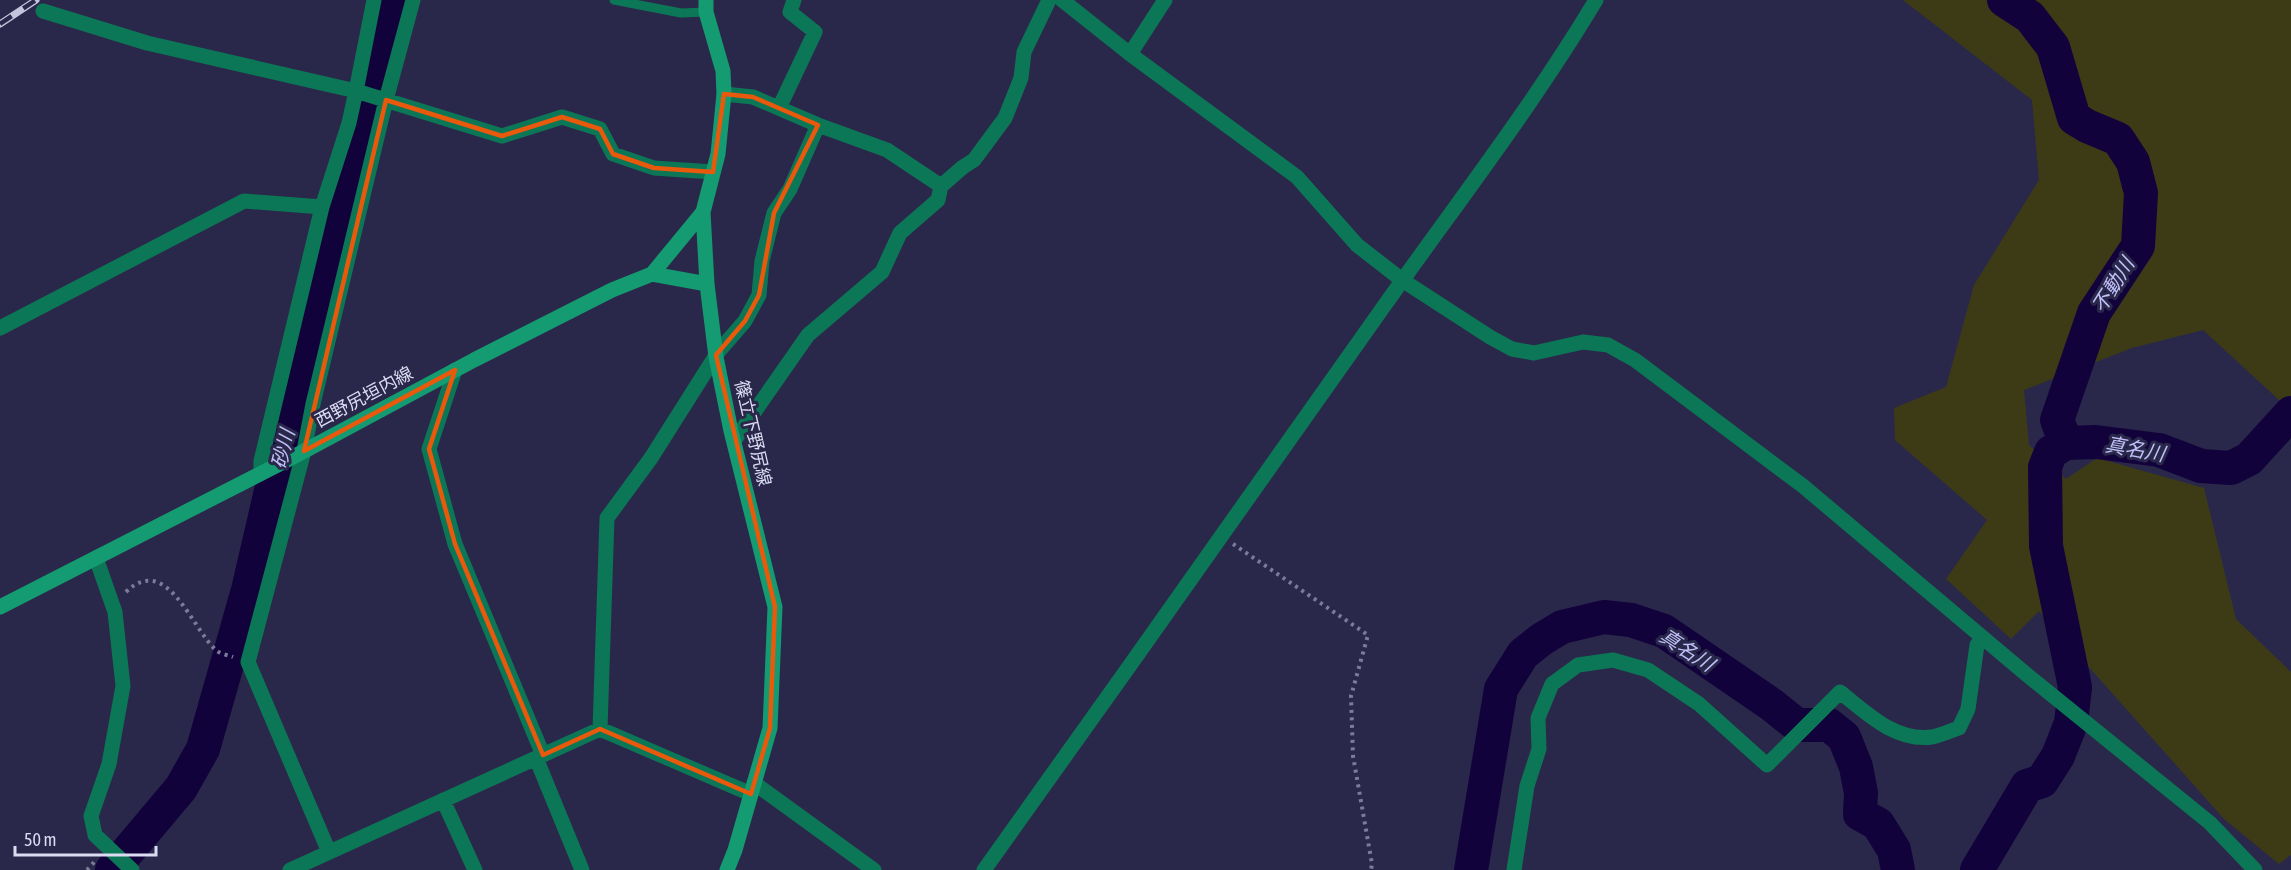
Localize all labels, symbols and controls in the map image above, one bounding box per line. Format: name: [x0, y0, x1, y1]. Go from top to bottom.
water label: 不動川: [2087, 252, 2139, 316]
street label: 西野尻垣内線: [311, 362, 416, 431]
street label: 篠立下野尻線: [731, 378, 776, 488]
water label: 砂川: [267, 425, 299, 471]
water label: 真名川: [2104, 432, 2169, 465]
water label: 真名川: [1656, 624, 1720, 677]
scale bar: [15, 819, 156, 857]
text: 50 m: [24, 829, 56, 850]

